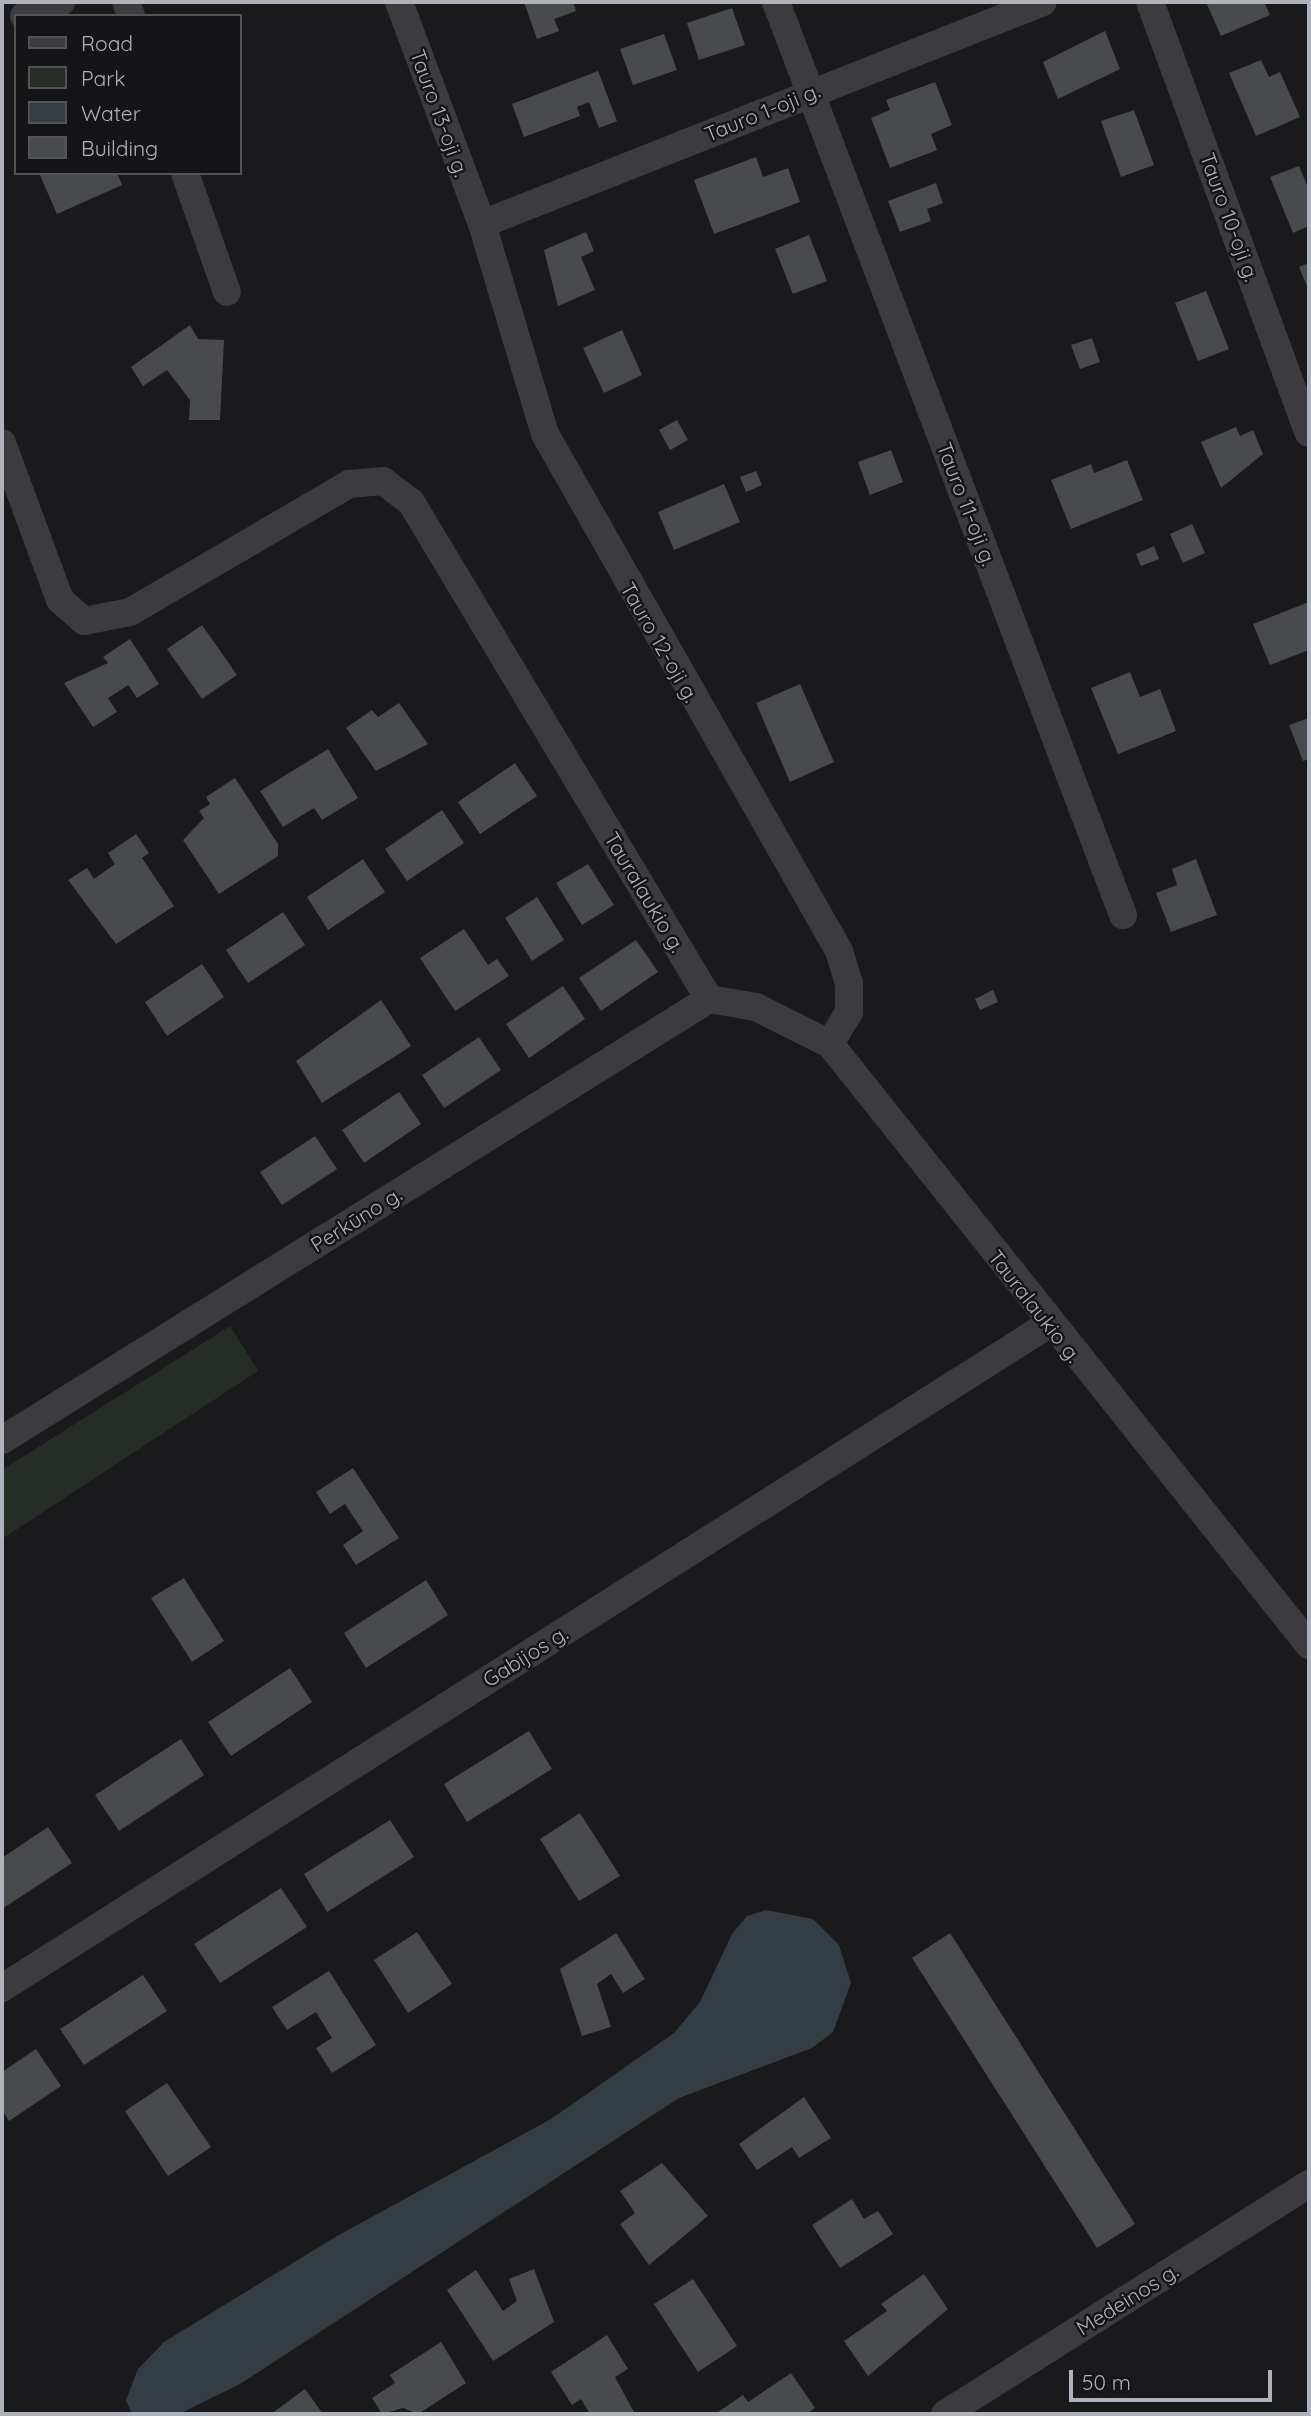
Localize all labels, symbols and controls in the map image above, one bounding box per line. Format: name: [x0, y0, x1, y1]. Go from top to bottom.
legend: [14, 14, 242, 175]
text: Road: [81, 30, 133, 56]
street label: Tauro 13-oji g.: [405, 46, 475, 180]
text: Park: [81, 65, 125, 91]
street label: Tauro 1-oji g.: [700, 77, 824, 147]
text: Water: [81, 100, 141, 126]
text: Building: [81, 135, 158, 161]
street label: Tauro 10-oji g.: [1195, 149, 1265, 285]
street label: Tauro 11-oji g.: [932, 439, 1002, 569]
street label: Tauro 12-oji g.: [616, 578, 704, 706]
street label: Tauralaukio g.: [599, 827, 691, 957]
street label: Perkūno g.: [306, 1181, 406, 1257]
street label: Tauralaukio g.: [983, 1245, 1087, 1367]
street label: Gabijos g.: [478, 1620, 572, 1692]
street label: Medeinos g.: [1071, 2258, 1183, 2340]
scale bar: [1073, 2356, 1276, 2400]
text: 50 m: [1082, 2369, 1131, 2395]

